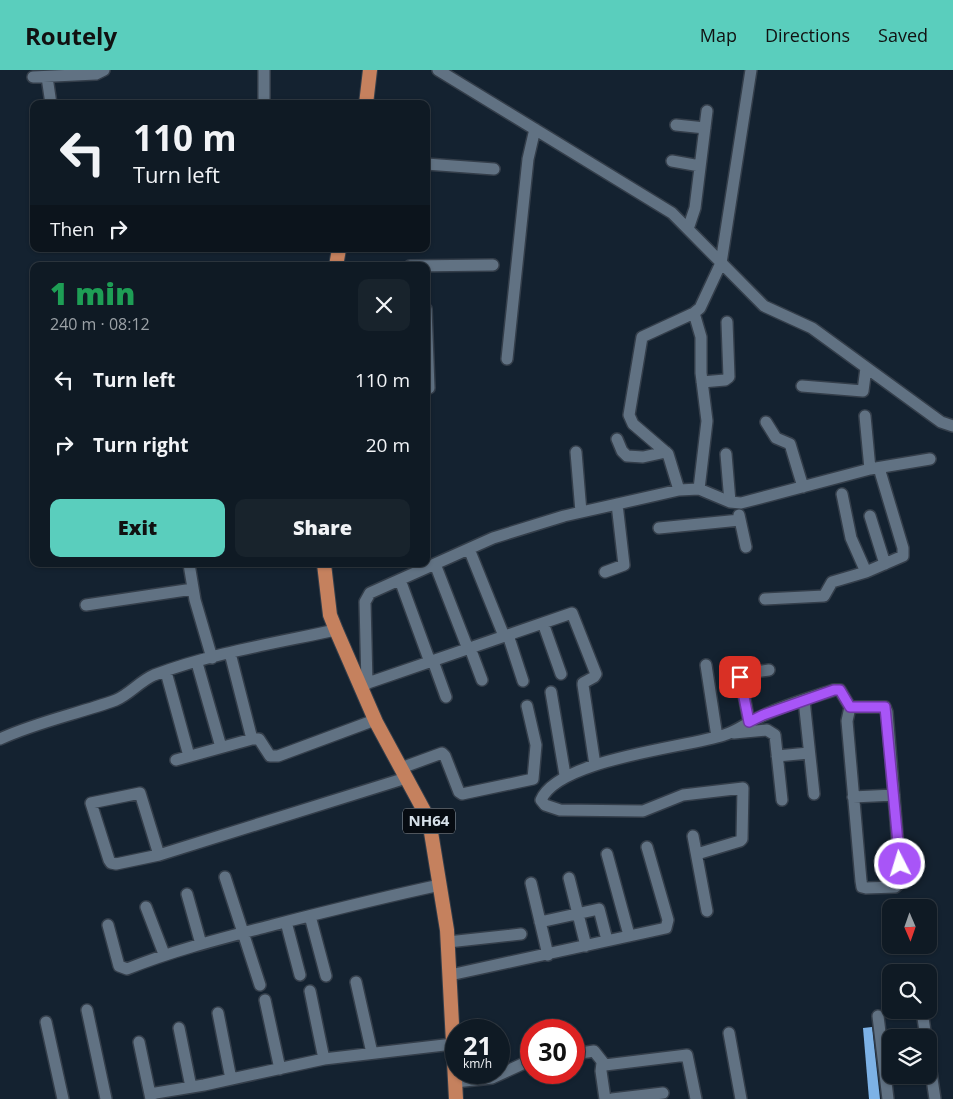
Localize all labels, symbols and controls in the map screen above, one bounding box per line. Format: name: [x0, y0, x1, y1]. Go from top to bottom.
text: Routely: [25, 19, 117, 52]
text: Map: [700, 23, 737, 47]
text: Directions: [765, 23, 850, 47]
text: Saved: [878, 23, 928, 47]
text: 110 m: [133, 114, 237, 161]
icon: left: [50, 120, 115, 185]
text: Turn left: [133, 159, 220, 189]
icon: right: [104, 215, 132, 243]
text: Then: [50, 216, 94, 242]
text: 1 min: [50, 273, 135, 314]
button: close: [358, 279, 410, 331]
text: 240 m · 08:12: [50, 313, 150, 335]
icon: left: [50, 366, 78, 394]
text: Turn left: [93, 367, 175, 393]
text: 110 m: [355, 367, 410, 393]
icon: right: [50, 431, 78, 459]
text: Turn right: [93, 432, 188, 458]
text: 20 m: [366, 432, 410, 458]
button: Exit: [50, 499, 225, 557]
button: Share: [235, 499, 410, 557]
pin: [719, 656, 761, 698]
icon: arrive: [726, 663, 754, 691]
road number: NH64: [403, 808, 455, 834]
position arrow: [873, 837, 925, 889]
north arrow: [882, 899, 938, 954]
map controls: [882, 899, 937, 1084]
button: search: [882, 964, 937, 1019]
speed limit sign: 30: [520, 1019, 585, 1084]
text: 21: [463, 1028, 492, 1062]
button: layers: [882, 1029, 937, 1084]
text: km/h: [463, 1055, 492, 1072]

